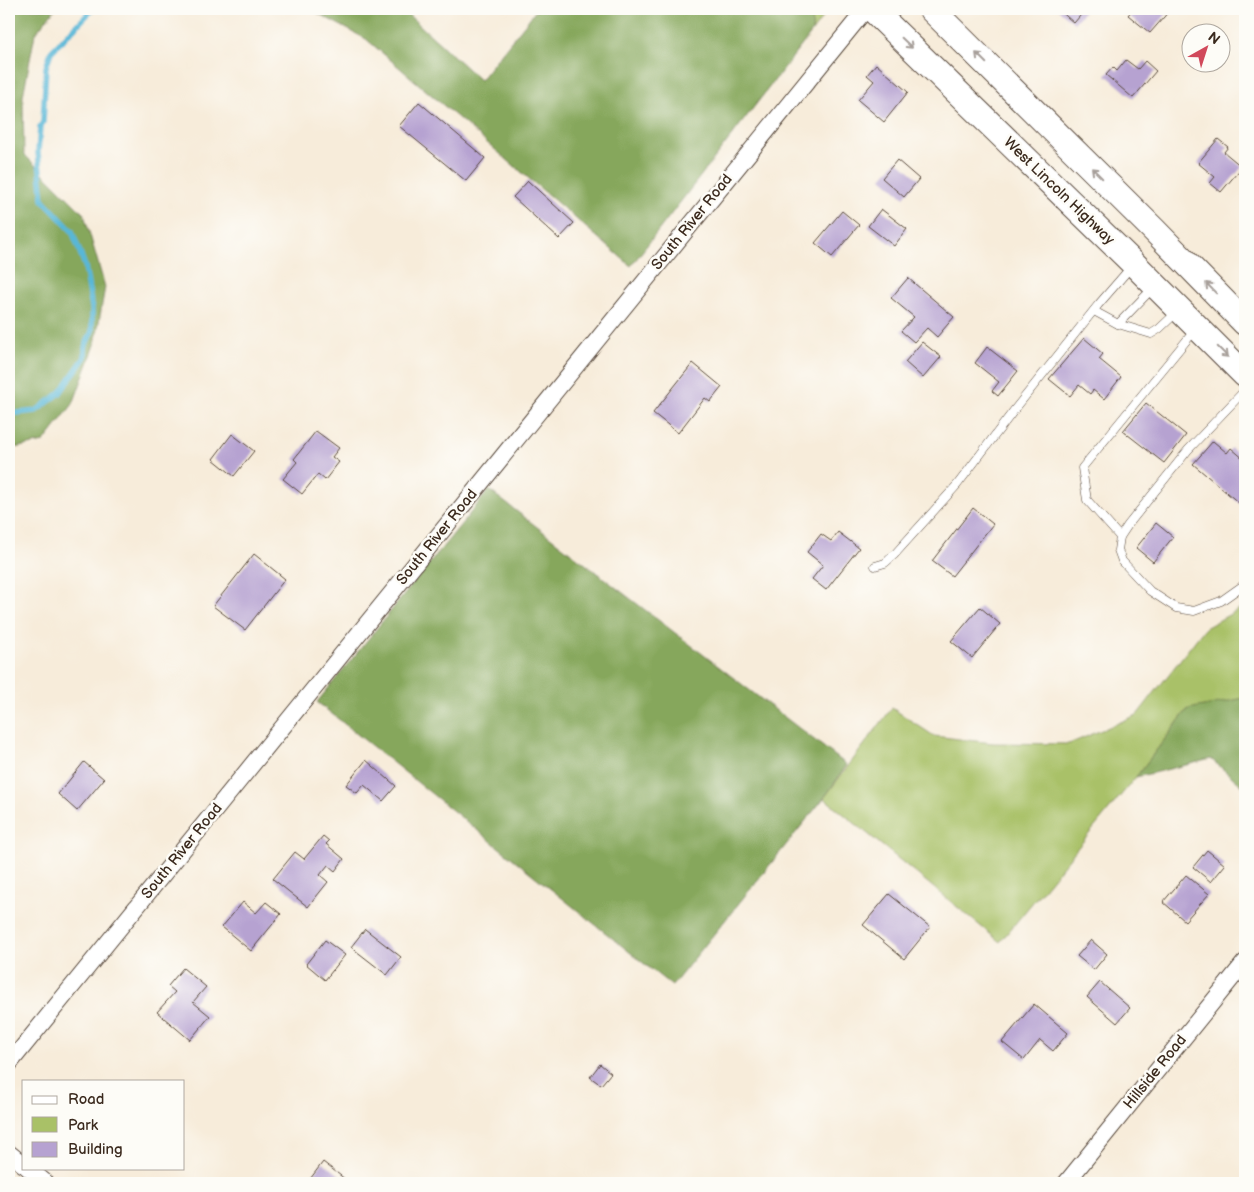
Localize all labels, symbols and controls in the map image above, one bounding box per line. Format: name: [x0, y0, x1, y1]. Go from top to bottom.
north arrow: [1182, 22, 1232, 72]
text: N: [1204, 28, 1223, 48]
one-way arrow: [901, 37, 913, 49]
one-way arrow: [975, 52, 987, 65]
street label: West Lincoln Highway: [999, 133, 1119, 249]
one-way arrow: [1090, 167, 1103, 179]
street label: South River Road: [647, 170, 737, 274]
one-way arrow: [1205, 282, 1217, 294]
one-way arrow: [1217, 346, 1229, 359]
street label: South River Road: [392, 485, 482, 589]
street label: South River Road: [137, 799, 227, 903]
street label: Hillside Road: [1119, 1031, 1191, 1113]
legend: [22, 1080, 185, 1170]
text: Road: [68, 1090, 104, 1109]
text: Park: [68, 1116, 99, 1135]
text: Building: [68, 1140, 123, 1159]

